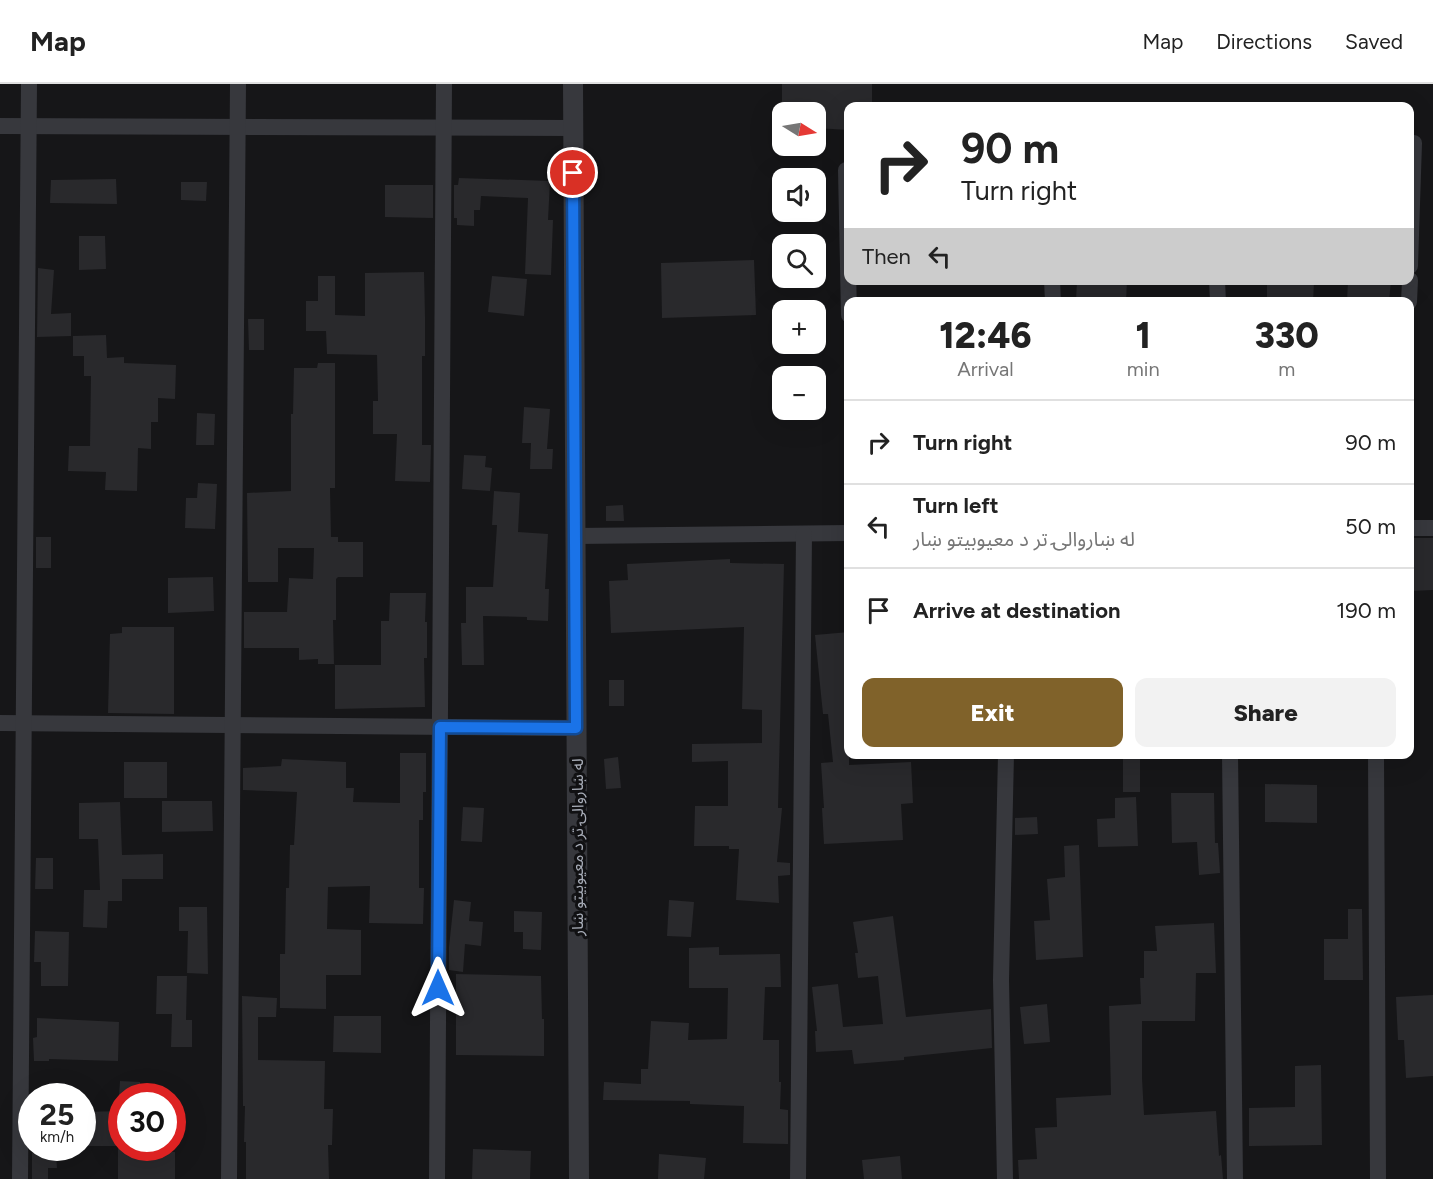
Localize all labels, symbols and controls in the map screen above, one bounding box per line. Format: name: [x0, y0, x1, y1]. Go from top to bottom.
text: Map: [30, 24, 86, 58]
text: Map: [1142, 29, 1183, 54]
text: Directions: [1216, 29, 1312, 54]
text: Saved: [1345, 29, 1403, 54]
north arrow: [772, 102, 826, 156]
map controls: [772, 102, 826, 420]
text: 90 m: [961, 123, 1059, 174]
icon: right: [862, 126, 940, 204]
pin: [547, 147, 598, 198]
icon: arrive: [556, 156, 589, 189]
button: sound: [772, 168, 826, 222]
text: Turn right: [961, 174, 1077, 207]
button: search: [772, 234, 826, 288]
icon: left: [923, 240, 956, 273]
text: Then: [862, 243, 911, 270]
button: +: [772, 300, 826, 354]
text: 12:46: [939, 314, 1032, 357]
text: 1: [1136, 314, 1151, 357]
text: 330: [1255, 314, 1319, 357]
text: Arrival: [957, 357, 1014, 381]
text: min: [1127, 357, 1160, 381]
text: m: [1278, 357, 1295, 381]
button: −: [772, 366, 826, 420]
icon: right: [862, 426, 895, 459]
text: Turn right: [913, 429, 1012, 456]
text: 90 m: [1345, 429, 1396, 456]
text: Turn left: [913, 492, 999, 519]
icon: left: [862, 510, 895, 543]
text: 50 m: [1345, 513, 1396, 540]
text: له ښاروالۍ تر د معیوبیتو ښار: [913, 527, 1135, 551]
icon: arrive: [862, 594, 895, 627]
text: Arrive at destination: [913, 597, 1121, 624]
text: 190 m: [1336, 597, 1396, 624]
button: Exit: [862, 678, 1123, 747]
button: Share: [1135, 678, 1396, 747]
street label: له ښاروالۍ تر د معیوبیتو ښار: [568, 758, 587, 937]
position arrow: [406, 956, 470, 1020]
speed limit sign: 30: [108, 1083, 186, 1161]
text: 25: [40, 1096, 74, 1133]
text: km/h: [40, 1128, 74, 1146]

